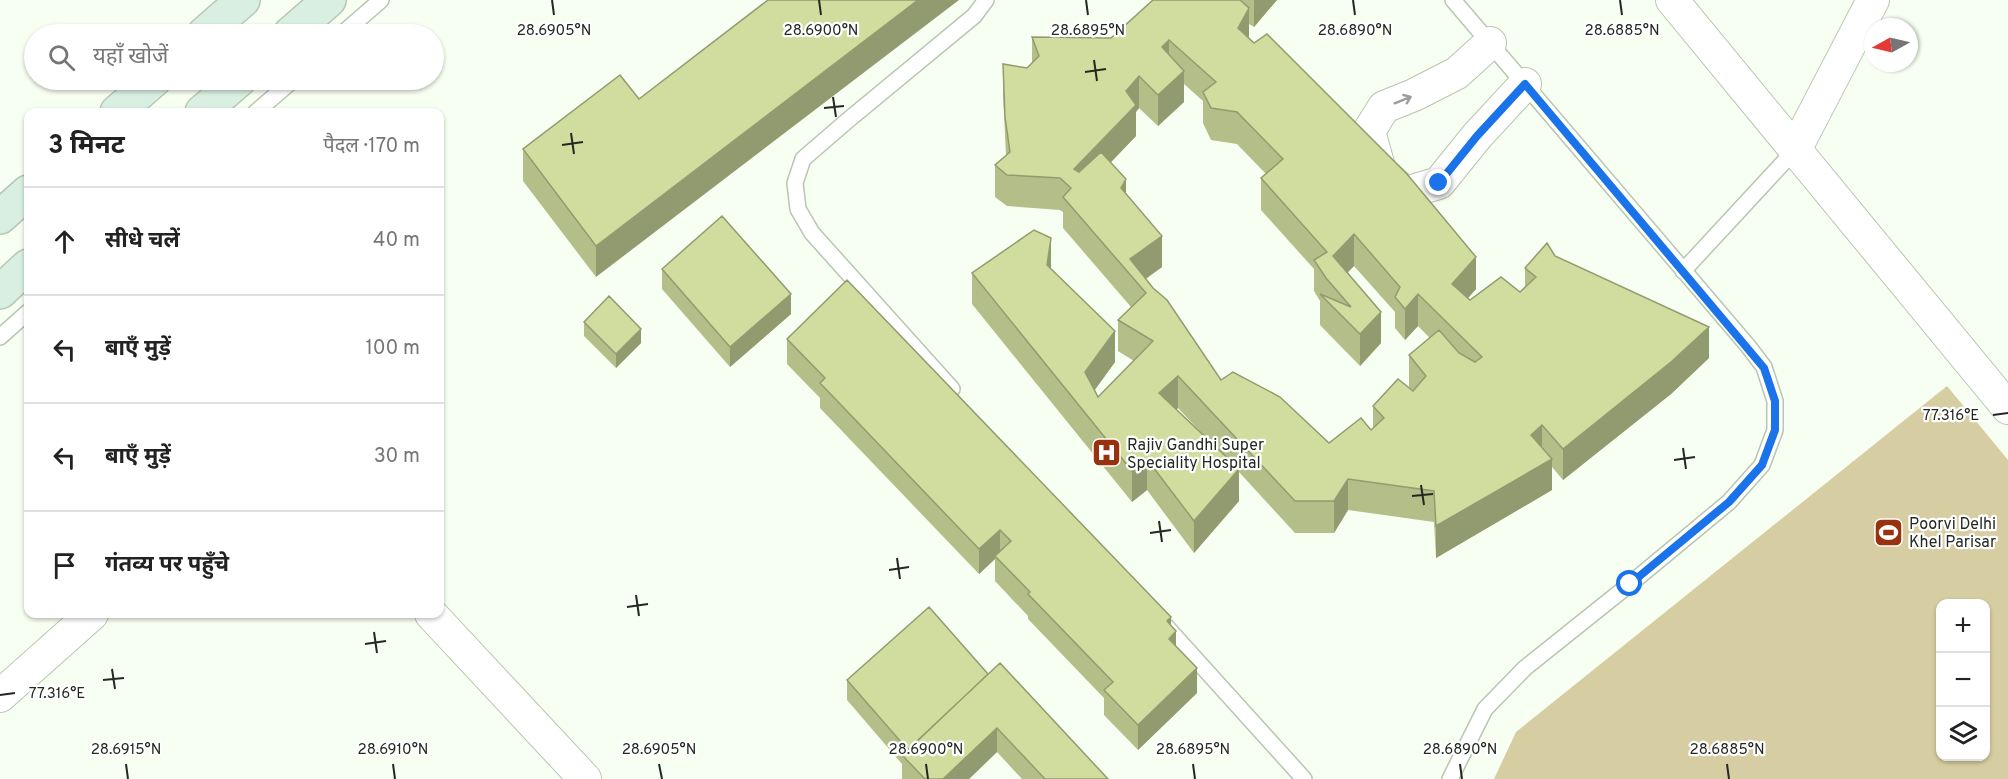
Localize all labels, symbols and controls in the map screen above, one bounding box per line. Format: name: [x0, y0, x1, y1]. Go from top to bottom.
north arrow: [1864, 18, 1918, 72]
text: 28.6905°N: [517, 22, 591, 41]
text: 28.6900°N: [784, 22, 858, 41]
text: 28.6895°N: [1051, 22, 1125, 41]
text: 28.6890°N: [1318, 22, 1392, 41]
text: 28.6885°N: [1585, 22, 1660, 41]
search box: [24, 24, 444, 90]
icon: search: [45, 41, 78, 74]
text: यहाँ खोजें: [93, 44, 168, 71]
one-way arrow: [1393, 94, 1411, 105]
text: 3 मिनट: [48, 130, 125, 163]
text: पैदल · 170 m: [323, 134, 420, 160]
route end: [1425, 169, 1451, 195]
icon: ahead: [48, 225, 81, 258]
text: सीधे चलें: [105, 228, 180, 255]
text: 40 m: [373, 228, 420, 254]
icon: left: [48, 333, 81, 366]
text: बाएँ मुड़ें: [105, 336, 171, 363]
text: 100 m: [365, 336, 420, 362]
text: 77.316°E: [1923, 407, 1979, 426]
place label: Rajiv Gandhi Super Speciality Hospital: [1127, 436, 1264, 474]
hospital icon: Rajiv Gandhi Super Speciality Hospital: [1090, 437, 1122, 469]
icon: left: [48, 441, 81, 474]
text: बाएँ मुड़ें: [105, 444, 171, 471]
text: 30 m: [374, 444, 420, 470]
place label: Poorvi Delhi Khel Parisar: [1909, 515, 1996, 553]
sports icon: Poorvi Delhi Khel Parisar: [1872, 516, 1904, 548]
icon: arrive: [48, 549, 81, 582]
text: गंतव्य पर पहुँचे: [105, 552, 229, 579]
route start: [1616, 570, 1642, 596]
map controls: [1936, 599, 1990, 761]
button: +: [1936, 599, 1990, 653]
button: −: [1936, 653, 1990, 707]
text: 77.316°E: [29, 685, 85, 704]
button: layers: [1936, 707, 1990, 761]
text: 28.6915°N: [91, 741, 161, 760]
text: 28.6910°N: [357, 741, 429, 760]
text: 28.6905°N: [622, 741, 696, 760]
text: 28.6900°N: [889, 741, 963, 760]
text: 28.6895°N: [1156, 741, 1230, 760]
text: 28.6890°N: [1423, 741, 1497, 760]
text: 28.6885°N: [1690, 741, 1765, 760]

